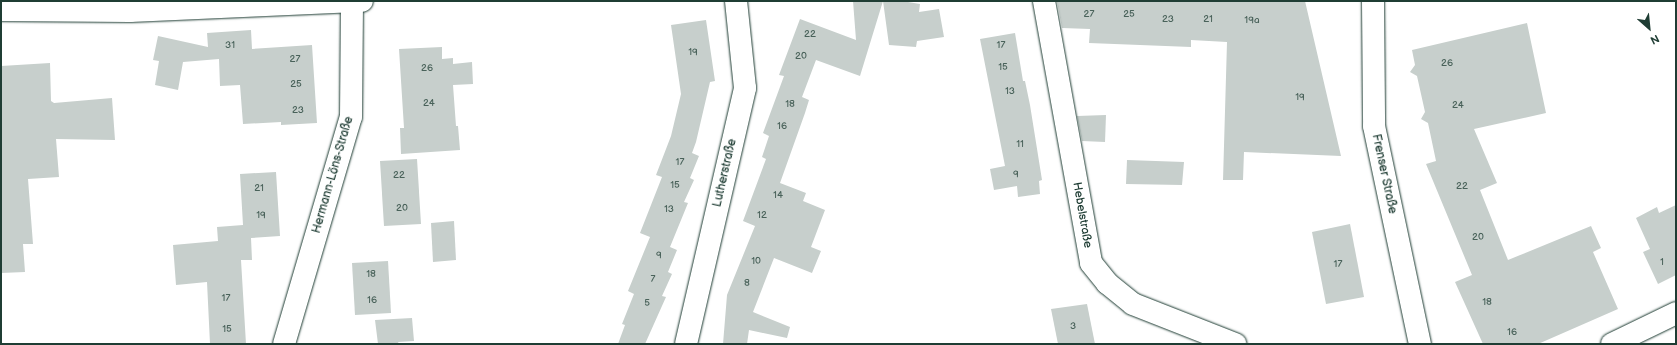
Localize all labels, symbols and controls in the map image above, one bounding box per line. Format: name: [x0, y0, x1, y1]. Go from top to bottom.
north arrow: [1629, 8, 1669, 48]
house number: 27: [1084, 9, 1094, 21]
house number: 25: [1123, 9, 1135, 21]
house number: 23: [1162, 14, 1174, 26]
house number: 21: [1203, 14, 1213, 26]
house number: 19a: [1244, 15, 1260, 27]
house number: 22: [804, 29, 816, 41]
text: N: [1648, 31, 1661, 47]
house number: 31: [225, 40, 235, 52]
house number: 17: [997, 40, 1005, 52]
house number: 19: [688, 47, 698, 59]
house number: 20: [795, 51, 807, 63]
house number: 27: [290, 54, 300, 66]
house number: 26: [1441, 58, 1453, 70]
house number: 15: [998, 62, 1008, 74]
house number: 26: [421, 63, 433, 75]
house number: 25: [290, 79, 302, 91]
house number: 13: [1005, 86, 1015, 98]
house number: 19: [1295, 92, 1305, 104]
house number: 24: [423, 98, 435, 110]
house number: 18: [785, 99, 795, 111]
house number: 24: [1452, 100, 1464, 112]
house number: 23: [292, 105, 304, 117]
street label: Hermann-Löns-Straße: [309, 115, 357, 235]
house number: 16: [777, 121, 787, 133]
street label: Frenser Straße: [1368, 133, 1400, 215]
street label: Lutherstraße: [710, 137, 740, 209]
house number: 11: [1016, 139, 1024, 151]
house number: 17: [676, 157, 684, 169]
house number: 9: [1013, 169, 1019, 181]
house number: 22: [393, 170, 405, 182]
house number: 15: [670, 180, 680, 192]
street label: Hebelstraße: [1069, 181, 1095, 249]
house number: 22: [1456, 181, 1468, 193]
house number: 21: [254, 183, 264, 195]
house number: 14: [773, 190, 783, 202]
house number: 20: [396, 203, 408, 215]
house number: 13: [664, 204, 674, 216]
house number: 19: [256, 210, 266, 222]
house number: 12: [757, 210, 767, 222]
house number: 20: [1472, 232, 1484, 244]
house number: 9: [656, 250, 662, 262]
house number: 10: [751, 256, 761, 268]
house number: 1: [1660, 257, 1664, 269]
house number: 17: [1334, 259, 1342, 271]
house number: 18: [366, 269, 376, 281]
house number: 7: [651, 274, 655, 286]
house number: 8: [744, 278, 750, 290]
house number: 17: [222, 293, 230, 305]
house number: 16: [367, 295, 377, 307]
house number: 18: [1482, 297, 1492, 309]
house number: 5: [644, 298, 650, 310]
house number: 3: [1070, 321, 1076, 333]
house number: 15: [222, 324, 232, 336]
house number: 16: [1507, 327, 1517, 339]

